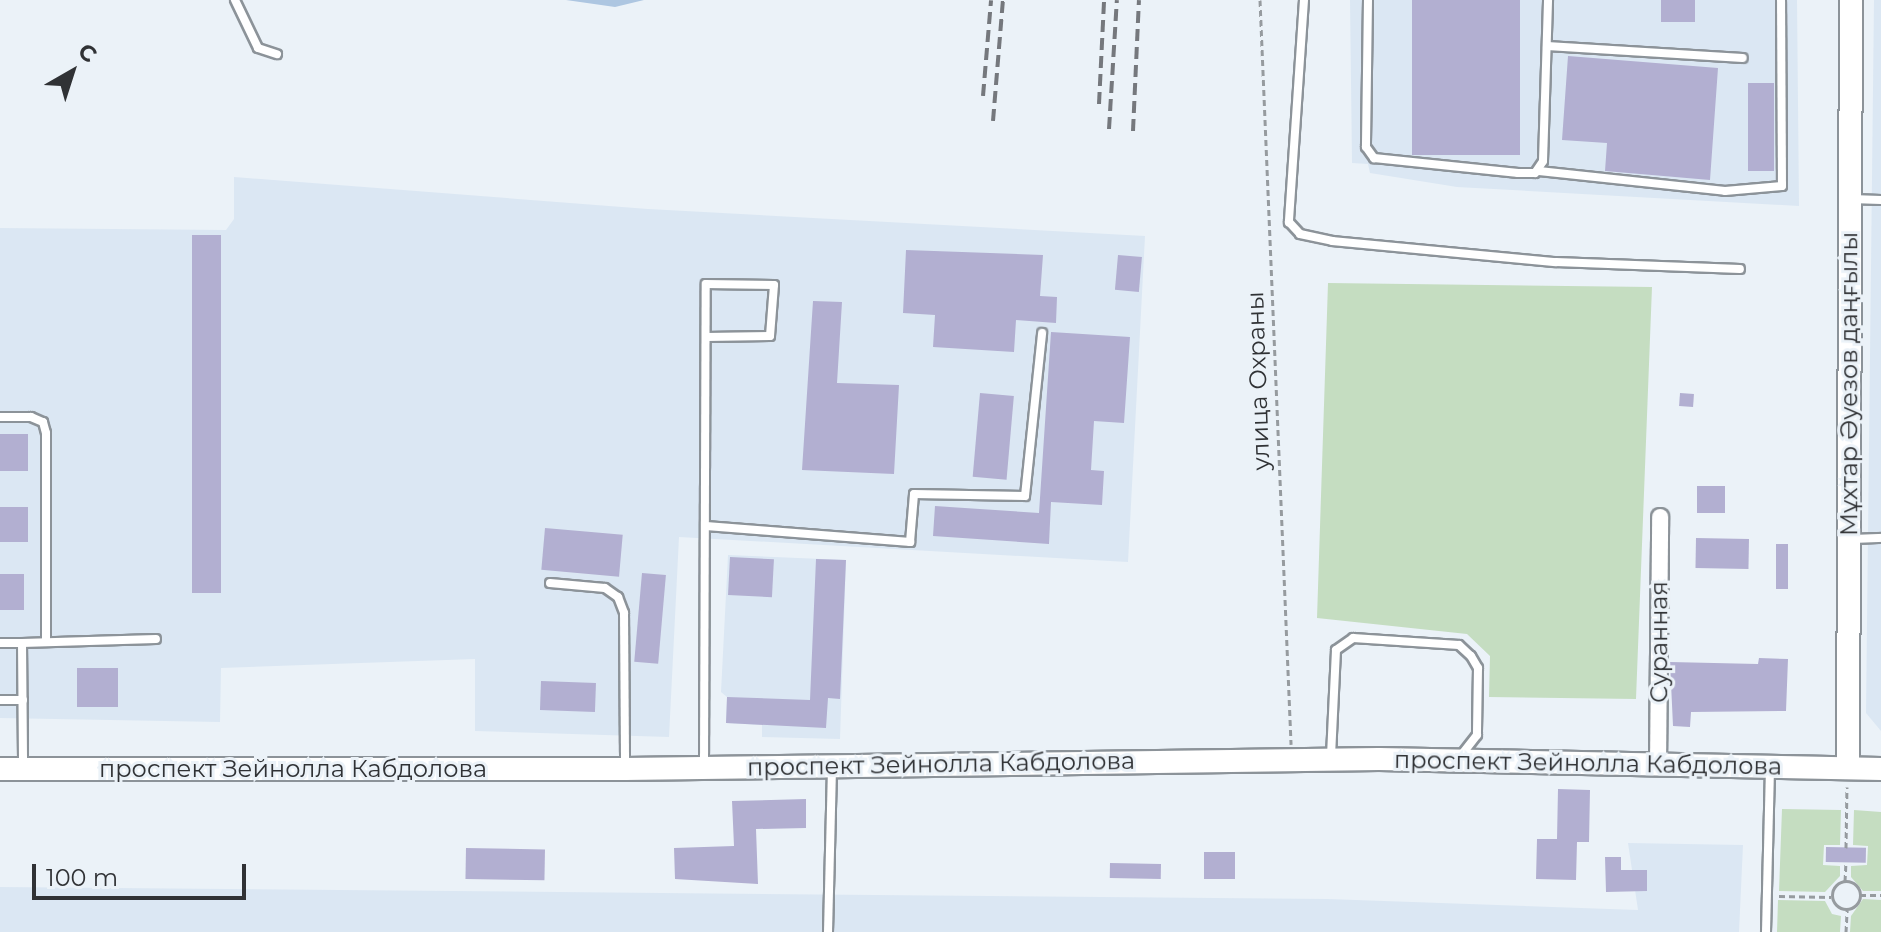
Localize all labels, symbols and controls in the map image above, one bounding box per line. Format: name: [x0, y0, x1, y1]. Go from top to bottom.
north arrow: [32, 32, 112, 112]
text: С: [73, 37, 102, 68]
street label: Мұхтар Әуезов даңғылы: [1835, 232, 1863, 536]
street label: улица Охраны: [1240, 291, 1276, 471]
street label: Суранная: [1645, 581, 1673, 703]
street label: проспект Зейнолла Кабдолова: [1394, 745, 1782, 781]
street label: проспект Зейнолла Кабдолова: [747, 746, 1135, 782]
street label: проспект Зейнолла Кабдолова: [99, 755, 487, 783]
scale bar: [36, 848, 250, 898]
text: 100 m: [46, 863, 118, 892]

